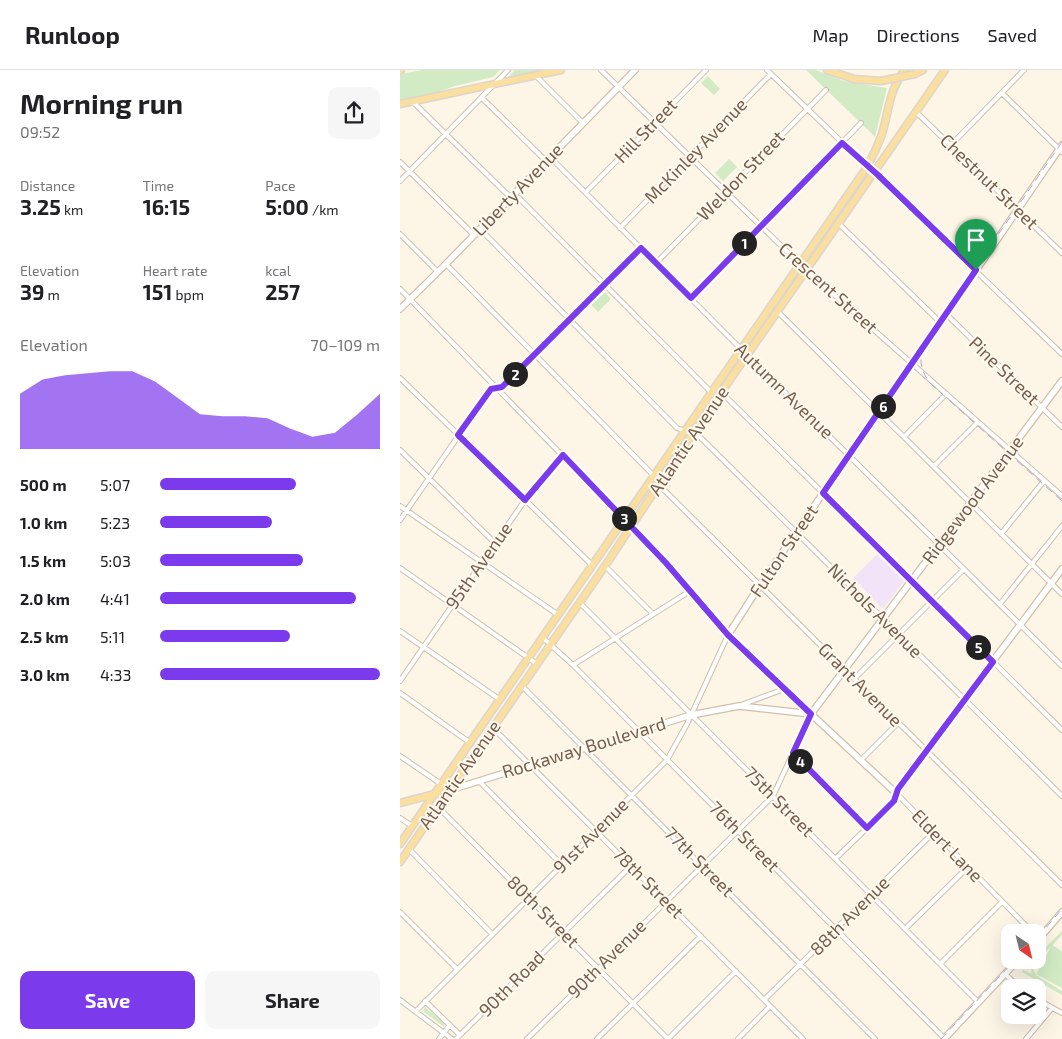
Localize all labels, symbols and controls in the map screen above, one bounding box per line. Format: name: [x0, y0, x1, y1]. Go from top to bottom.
text: Runloop: [25, 20, 120, 49]
text: Map: [812, 24, 849, 46]
text: Directions: [877, 24, 960, 46]
text: Saved: [988, 24, 1037, 46]
text: Morning run: [20, 86, 183, 120]
button: share: [328, 87, 380, 139]
street label: McKinley Avenue: [639, 93, 751, 208]
street label: Hill Street: [609, 94, 681, 167]
text: 09:52: [20, 122, 60, 141]
street label: Weldon Street: [692, 126, 789, 225]
street label: Chestnut Street: [936, 129, 1043, 234]
street label: Liberty Avenue: [467, 138, 567, 240]
text: Distance: [20, 177, 75, 194]
text: Time: [143, 177, 174, 194]
text: Pace: [265, 177, 295, 194]
text: 3.25: [20, 194, 61, 219]
text: 16:15: [143, 194, 190, 219]
text: 5:00: [265, 194, 309, 219]
text: km: [61, 201, 83, 218]
text: /km: [309, 201, 339, 218]
pin: [955, 219, 997, 270]
icon: arrive: [962, 226, 990, 254]
pin: 1: [732, 230, 756, 256]
text: 1: [741, 235, 748, 252]
street label: Crescent Street: [775, 237, 883, 338]
text: Elevation: [20, 262, 79, 279]
text: Heart rate: [143, 262, 207, 279]
text: kcal: [265, 262, 291, 279]
text: 39: [20, 279, 44, 304]
text: 151: [143, 279, 172, 304]
text: 257: [265, 279, 300, 304]
text: m: [44, 286, 60, 303]
text: bpm: [172, 286, 204, 303]
street label: Pine Street: [965, 331, 1045, 409]
text: Elevation: [20, 335, 88, 354]
text: 70–109 m: [310, 335, 380, 354]
street label: Autumn Avenue: [731, 338, 839, 443]
pin: 2: [502, 362, 528, 386]
text: 2: [511, 366, 520, 383]
street label: Atlantic Avenue: [643, 381, 733, 499]
pin: 6: [870, 394, 896, 418]
text: 6: [879, 398, 888, 415]
street label: Ridgewood Avenue: [917, 431, 1028, 568]
text: 500 m: [20, 475, 67, 494]
text: 5:07: [100, 475, 130, 494]
street label: Fulton Street: [744, 500, 822, 601]
pin: 3: [612, 506, 636, 530]
text: 3: [621, 510, 628, 527]
text: 1.0 km: [20, 513, 67, 532]
text: 5:23: [100, 513, 130, 532]
street label: 95th Avenue: [440, 518, 516, 613]
text: 1.5 km: [20, 551, 66, 570]
text: 5:03: [100, 551, 131, 570]
street label: Nichols Avenue: [824, 558, 928, 662]
text: 2.0 km: [20, 589, 70, 608]
text: 4:41: [100, 589, 130, 608]
text: 2.5 km: [20, 627, 69, 646]
text: 5:11: [100, 627, 125, 646]
pin: 5: [966, 634, 990, 660]
street label: Grant Avenue: [814, 638, 907, 731]
text: 5: [975, 639, 982, 656]
text: 3.0 km: [20, 665, 70, 684]
text: 4:33: [100, 665, 131, 684]
street label: Rockaway Boulevard: [499, 712, 668, 782]
street label: Atlantic Avenue: [414, 716, 505, 833]
pin: 4: [788, 748, 812, 774]
text: 4: [796, 753, 805, 770]
street label: 75th Street: [740, 762, 819, 841]
street label: 91st Avenue: [548, 793, 632, 877]
street label: 76th Street: [705, 796, 785, 876]
street label: Eldert Lane: [908, 804, 988, 886]
street label: 77th Street: [660, 822, 739, 901]
street label: 78th Street: [609, 842, 689, 923]
street label: 80th Street: [503, 871, 585, 952]
street label: 88th Avenue: [805, 871, 894, 960]
street label: 90th Avenue: [562, 914, 650, 1002]
north arrow: [1001, 924, 1046, 969]
map controls: [1001, 924, 1046, 1024]
street label: 90th Road: [474, 946, 549, 1021]
button: Save: [20, 971, 195, 1029]
button: Share: [205, 971, 380, 1029]
button: layers: [1001, 979, 1046, 1024]

